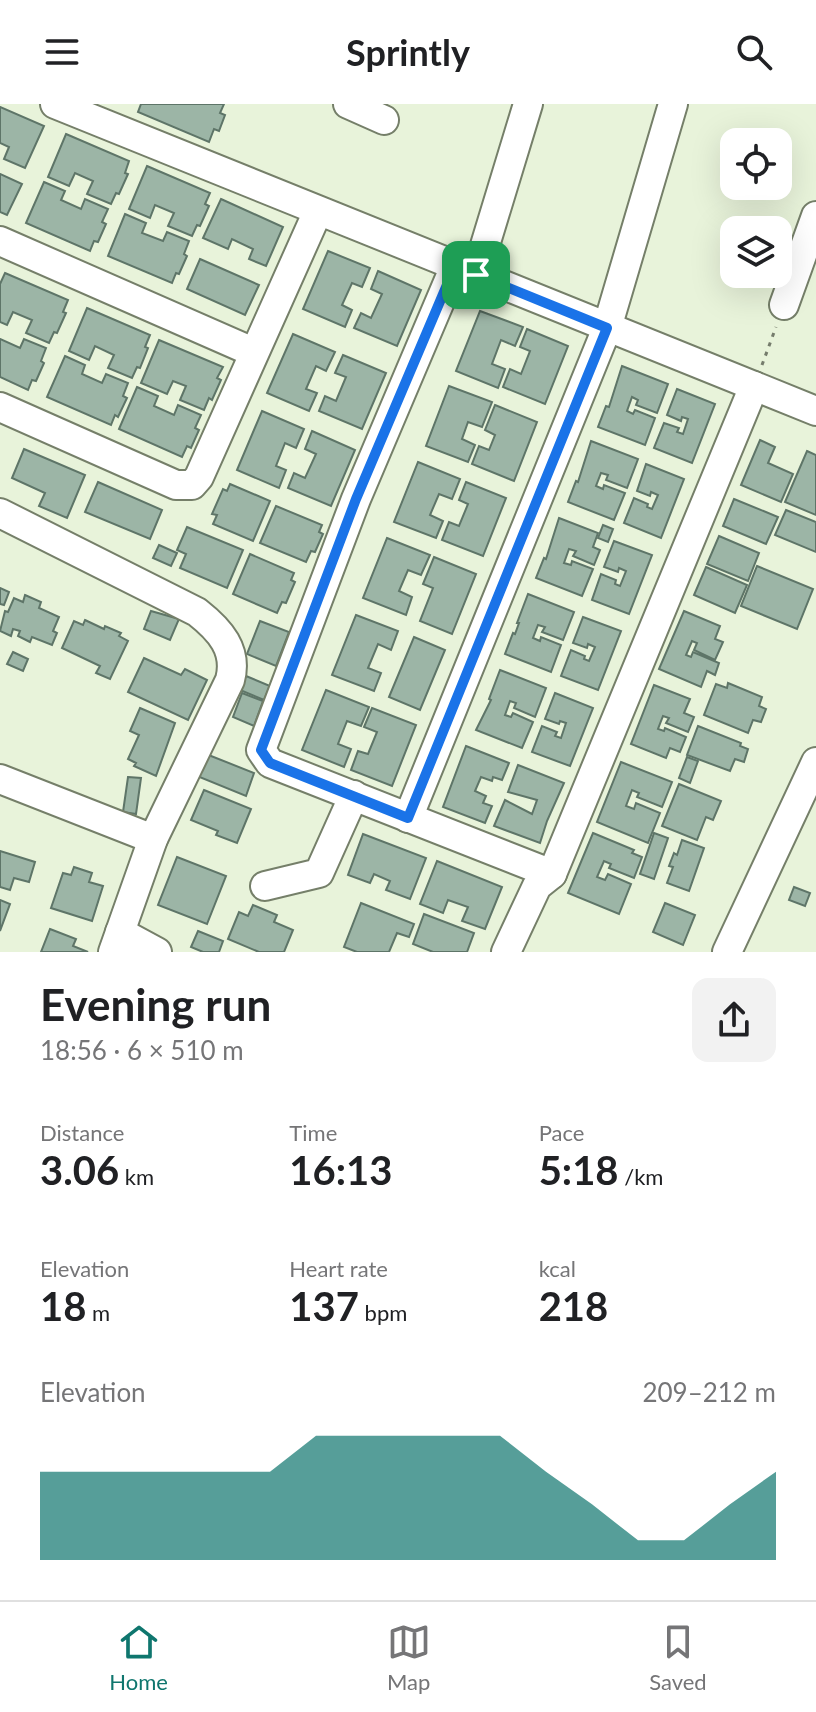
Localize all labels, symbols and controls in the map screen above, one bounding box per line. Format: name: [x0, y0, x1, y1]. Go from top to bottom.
icon: menu: [40, 30, 84, 74]
text: Sprintly: [346, 30, 470, 74]
icon: search: [732, 30, 776, 74]
map controls: [720, 128, 792, 288]
button: locate: [720, 128, 792, 200]
button: layers: [720, 216, 792, 288]
pin: [442, 241, 510, 309]
icon: arrive: [454, 253, 498, 297]
text: Evening run: [40, 978, 271, 1030]
button: share: [692, 978, 776, 1062]
text: 18:56 · 6 × 510 m: [40, 1034, 244, 1066]
text: Distance: [40, 1119, 124, 1146]
text: Time: [289, 1119, 337, 1146]
text: Pace: [539, 1119, 584, 1146]
text: 3.06: [40, 1146, 119, 1194]
text: 16:13: [289, 1146, 392, 1194]
text: 5:18: [539, 1146, 619, 1194]
text: km: [119, 1163, 154, 1190]
text: /km: [619, 1163, 663, 1190]
text: Elevation: [40, 1255, 129, 1282]
text: Heart rate: [289, 1255, 388, 1282]
text: kcal: [539, 1255, 576, 1282]
text: 18: [40, 1282, 86, 1330]
text: 137: [289, 1282, 359, 1330]
text: 218: [539, 1282, 608, 1330]
text: m: [86, 1299, 110, 1326]
text: bpm: [359, 1299, 407, 1326]
text: Elevation: [40, 1376, 146, 1408]
text: 209–212 m: [642, 1376, 776, 1408]
tab: Home: [109, 1620, 168, 1695]
tab: Map: [387, 1620, 431, 1695]
tab: Saved: [649, 1620, 707, 1695]

